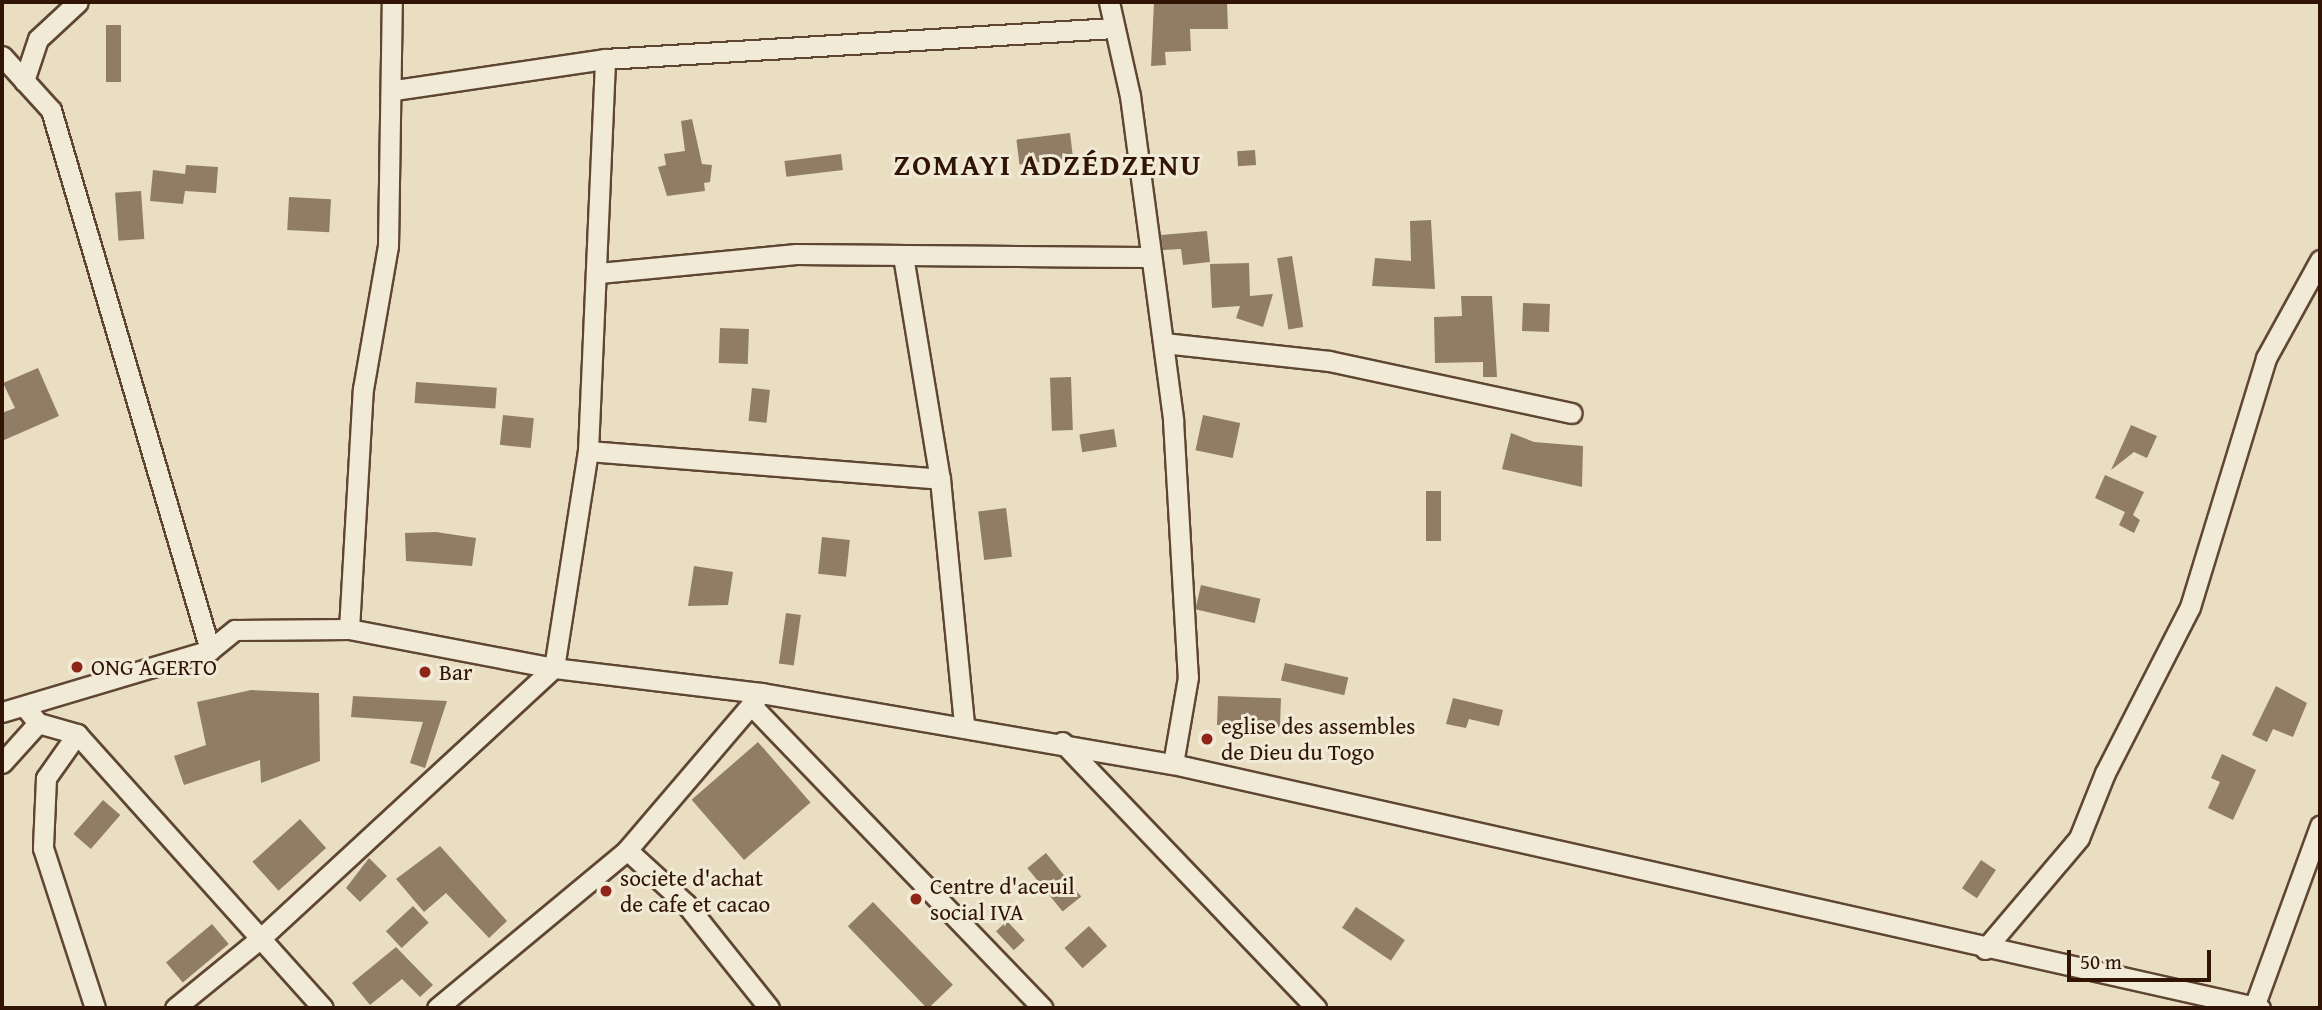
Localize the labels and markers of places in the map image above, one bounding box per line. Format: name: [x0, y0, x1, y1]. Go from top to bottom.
place label: ONG AGERTO: [91, 653, 217, 681]
place label: Bar: [439, 658, 472, 686]
marker: ONG AGERTO: [69, 659, 85, 675]
marker: Bar: [417, 664, 433, 680]
place label: eglise des assembles de Dieu du Togo: [1221, 712, 1415, 766]
marker: eglise des assembles de Dieu du Togo: [1199, 731, 1215, 747]
place label: societe d'achat de cafe et cacao: [620, 864, 770, 918]
place label: Centre d'aceuil social IVA: [930, 872, 1075, 926]
marker: societe d'achat de cafe et cacao: [598, 883, 614, 899]
marker: Centre d'aceuil social IVA: [908, 891, 924, 907]

